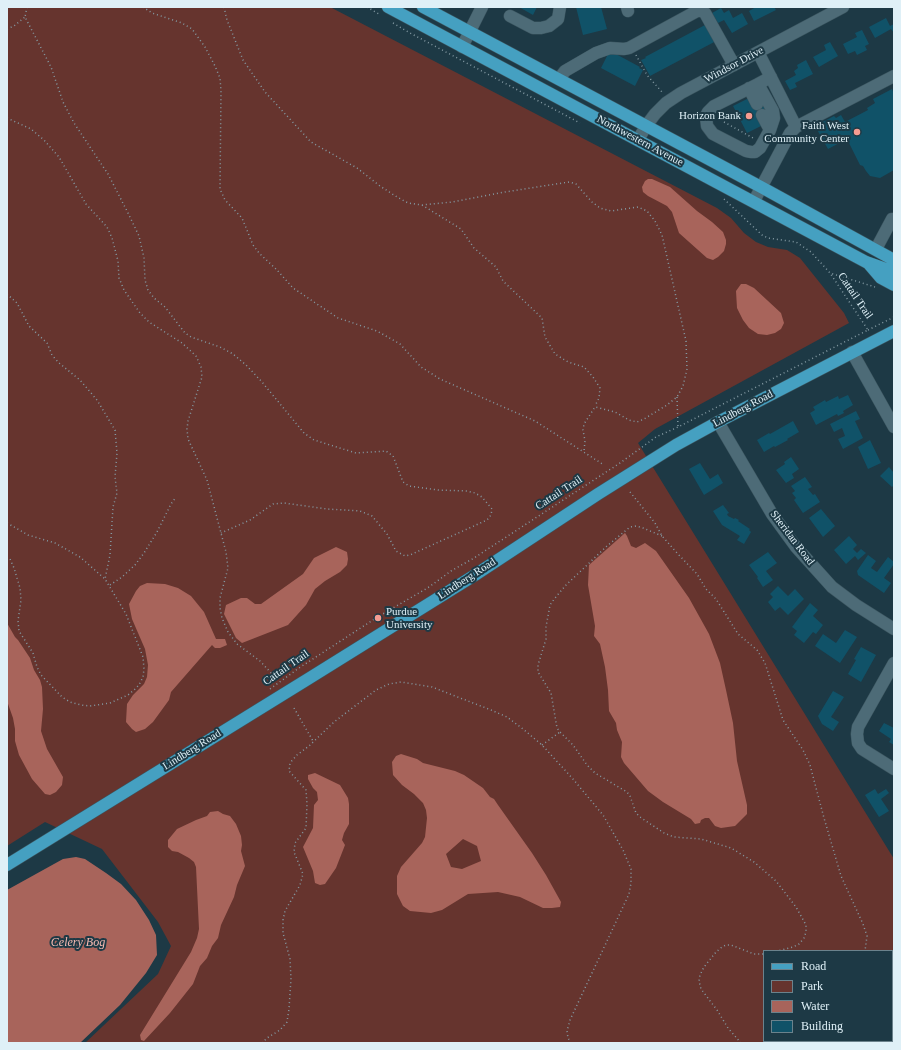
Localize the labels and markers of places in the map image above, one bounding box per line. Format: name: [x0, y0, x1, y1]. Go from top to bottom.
place label: Horizon Bank: [679, 109, 741, 123]
marker: Horizon Bank: [744, 111, 754, 121]
place label: Faith West Community Center: [764, 119, 849, 145]
marker: Faith West Community Center: [852, 127, 862, 137]
place label: Purdue University: [386, 605, 432, 631]
marker: Purdue University: [373, 613, 383, 623]

